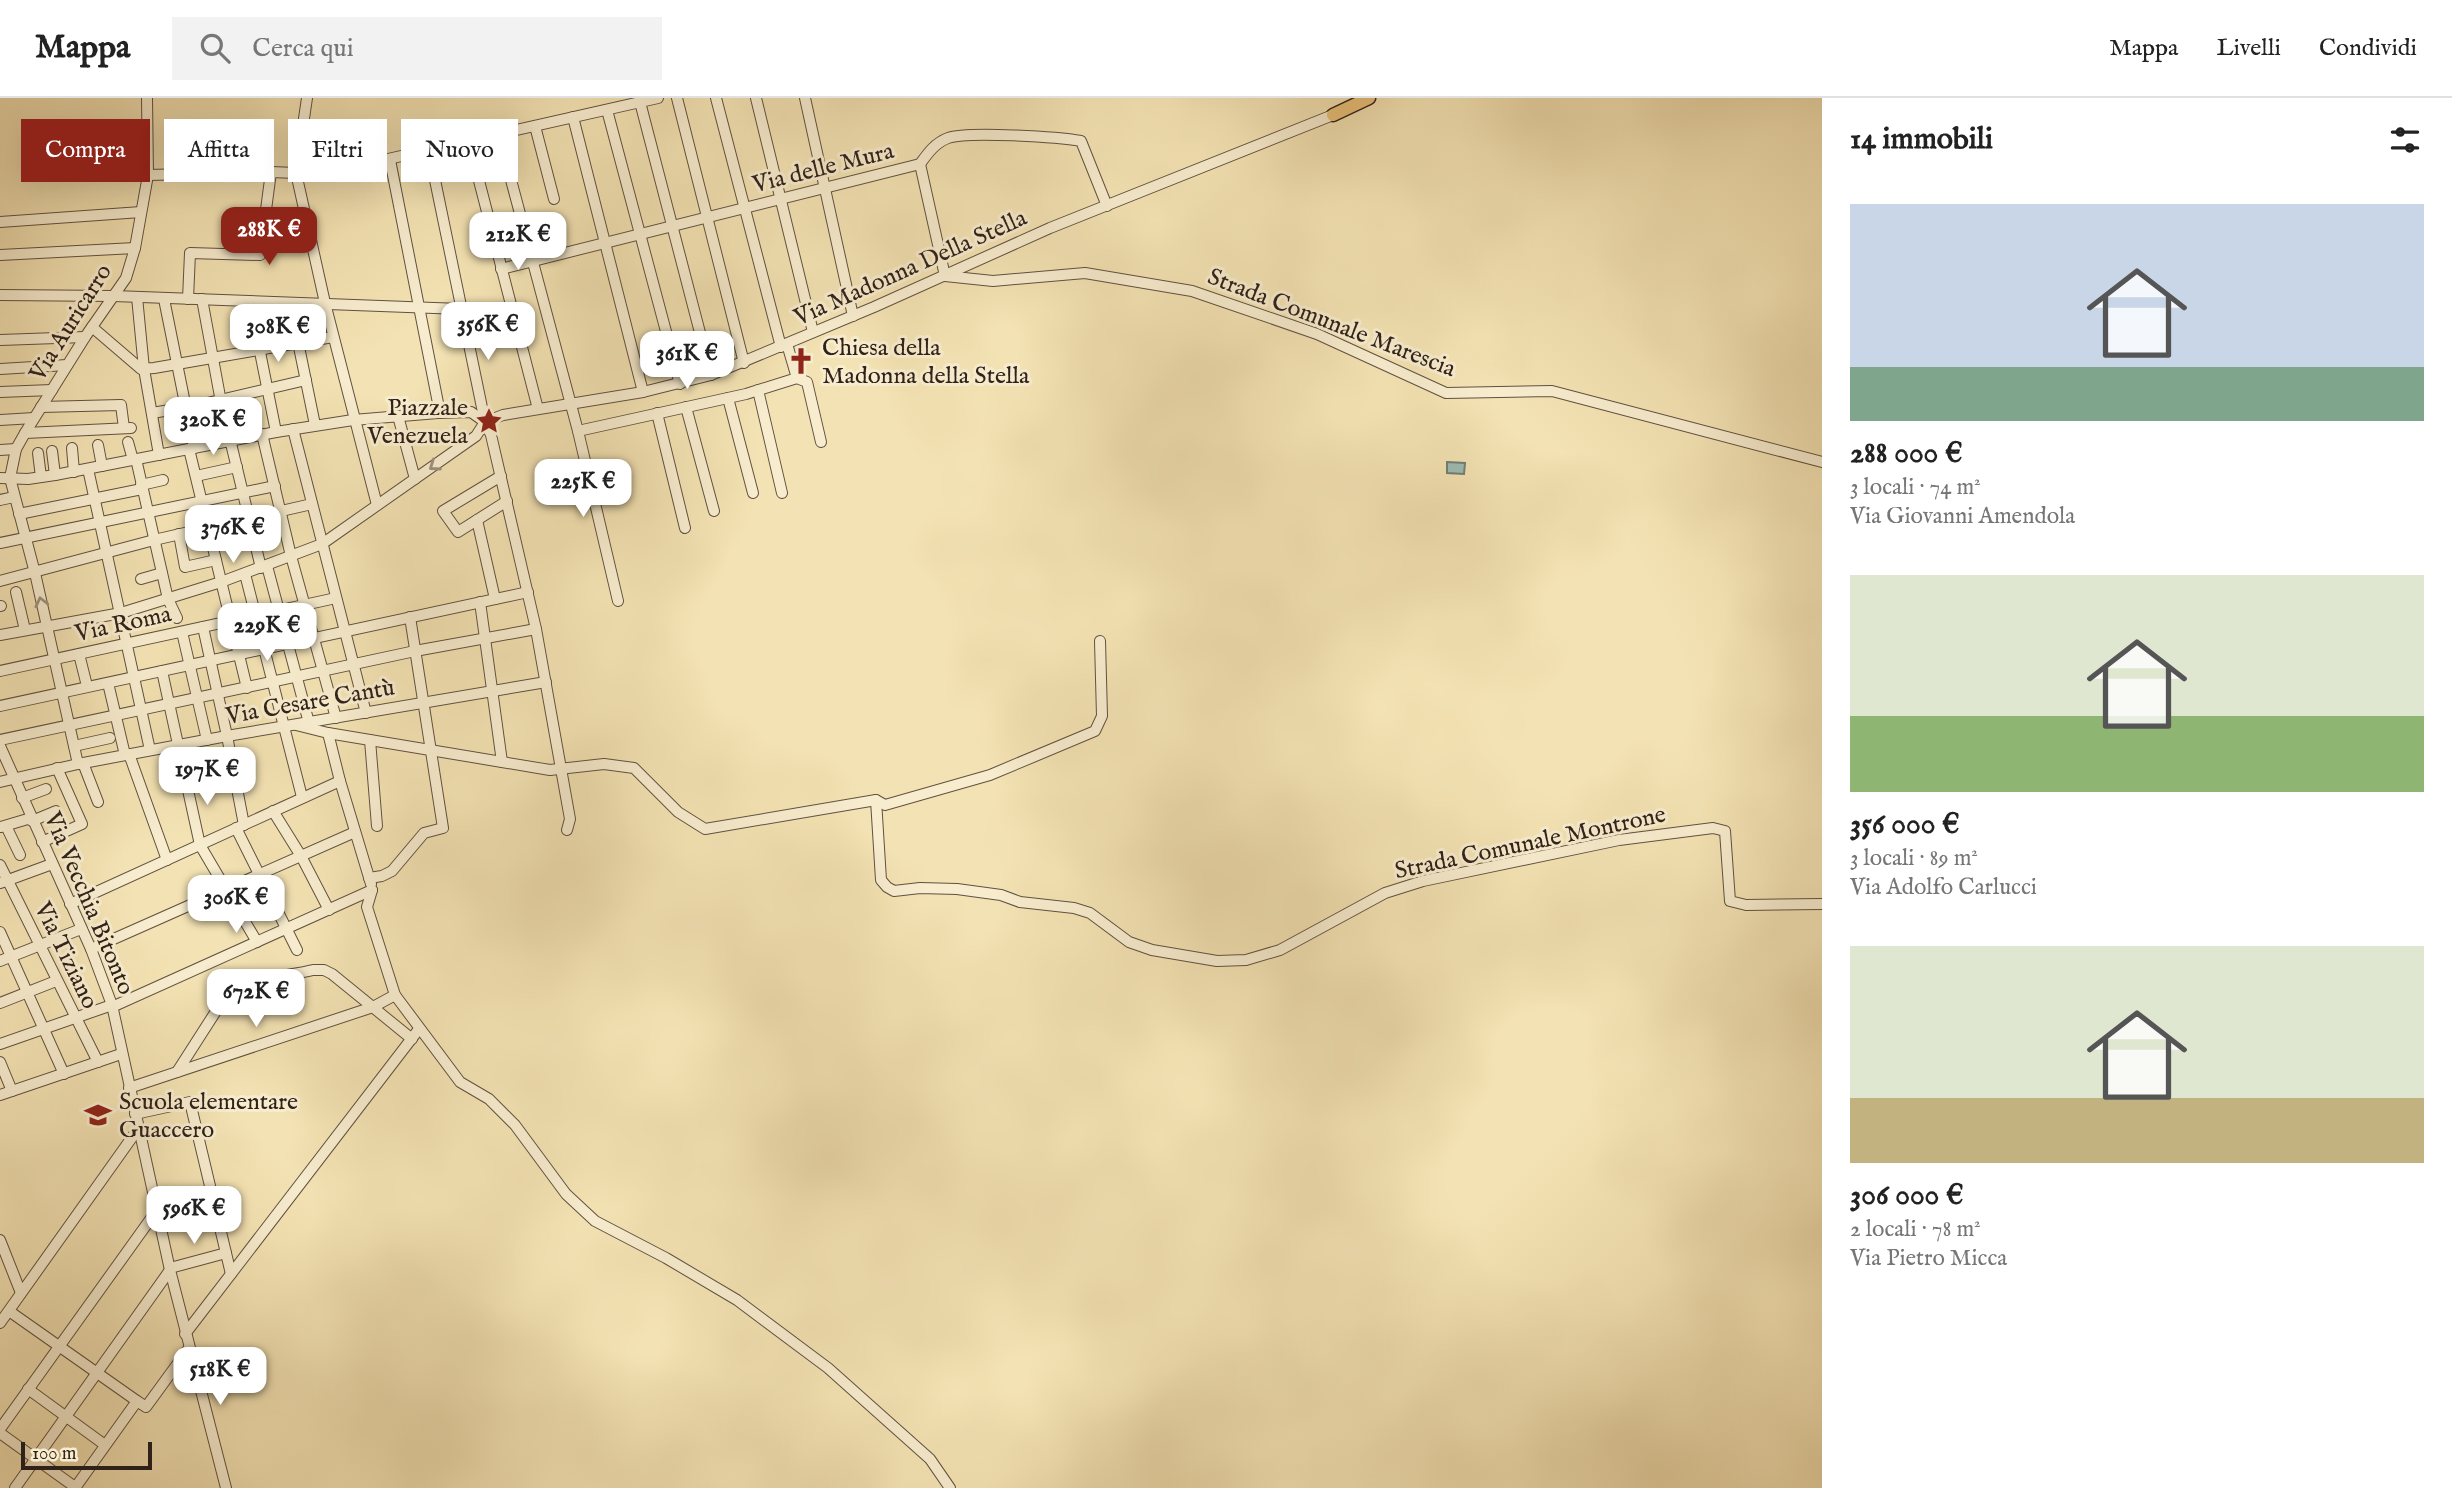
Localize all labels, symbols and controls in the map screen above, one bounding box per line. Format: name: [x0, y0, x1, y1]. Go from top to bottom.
search box: [172, 17, 662, 80]
text: Mappa: [35, 27, 130, 69]
icon: search: [196, 29, 234, 67]
text: Cerca qui: [252, 32, 354, 65]
text: Mappa: [2109, 33, 2178, 64]
text: Livelli: [2216, 33, 2281, 64]
text: Condividi: [2319, 33, 2417, 64]
chip: Compra: [21, 119, 150, 182]
chip: Affitta: [164, 119, 274, 182]
chip: Filtri: [288, 119, 387, 182]
chip: Nuovo: [401, 119, 518, 182]
text: 14 immobili: [1850, 121, 1993, 159]
icon: filters: [2386, 121, 2424, 159]
street label: Via delle Mura: [748, 136, 898, 201]
street label: Via Madonna Della Stella: [788, 203, 1032, 334]
pin: 288K €: [212, 208, 326, 267]
pin: 212K €: [461, 212, 575, 272]
text: 288K €: [237, 215, 301, 244]
text: 212K €: [485, 220, 551, 249]
icon: home: [2074, 250, 2200, 376]
street label: Via Auricarro: [22, 258, 120, 388]
street label: Strada Comunale Marescia: [1203, 262, 1460, 385]
pin: 356K €: [431, 302, 545, 362]
pin: 308K €: [221, 304, 335, 364]
text: 356K €: [457, 310, 519, 339]
text: 308K €: [246, 312, 310, 341]
pin: 361K €: [630, 331, 744, 391]
place label: Chiesa della Madonna della Stella: [822, 333, 1030, 392]
text: 361K €: [656, 339, 718, 368]
church icon: Chiesa della Madonna della Stella: [786, 346, 816, 376]
place label: Piazzale Venezuela: [366, 393, 469, 452]
pin: 320K €: [156, 398, 270, 457]
text: 320K €: [180, 405, 246, 434]
place icon: Piazzale Venezuela: [474, 406, 504, 436]
text: 288 000 €: [1850, 435, 1963, 473]
one-way arrow: [429, 458, 442, 470]
pin: 225K €: [526, 460, 640, 519]
text: 225K €: [551, 467, 615, 496]
text: 3 locali · 74 m²: [1850, 473, 1981, 502]
text: Via Giovanni Amendola: [1850, 502, 2075, 531]
pin: 376K €: [176, 505, 290, 565]
text: 376K €: [201, 513, 265, 542]
one-way arrow: [35, 596, 50, 608]
street label: Via Roma: [71, 599, 175, 650]
pin: 229K €: [210, 603, 324, 663]
text: 229K €: [234, 611, 300, 640]
icon: home: [2074, 621, 2200, 747]
street label: Via Cesare Cantù: [223, 672, 397, 733]
pin: 197K €: [150, 748, 264, 807]
text: 197K €: [175, 755, 239, 784]
street label: Strada Comunale Montrone: [1392, 800, 1669, 887]
text: 356 000 €: [1850, 806, 1960, 844]
street label: Via Vecchia Bitonto: [36, 807, 141, 1000]
text: 3 locali · 89 m²: [1850, 844, 1978, 873]
text: Via Adolfo Carlucci: [1850, 873, 2037, 902]
pin: 306K €: [179, 876, 293, 935]
text: 306K €: [204, 883, 268, 912]
street label: Via Tiziano: [26, 896, 105, 1014]
pin: 672K €: [199, 970, 313, 1029]
text: 672K €: [223, 977, 289, 1006]
icon: home: [2074, 992, 2200, 1118]
place label: Scuola elementare Guaccero: [119, 1087, 298, 1146]
school or university icon: Scuola elementare Guaccero: [83, 1100, 113, 1130]
text: 306 000 €: [1850, 1177, 1963, 1215]
pin: 596K €: [137, 1186, 251, 1246]
text: 596K €: [162, 1194, 226, 1223]
text: 2 locali · 78 m²: [1850, 1215, 1981, 1244]
text: Via Pietro Micca: [1850, 1244, 2007, 1273]
pin: 518K €: [163, 1348, 277, 1407]
text: 518K €: [189, 1355, 251, 1384]
scale bar: [21, 1439, 152, 1471]
text: 100 m: [32, 1442, 76, 1466]

